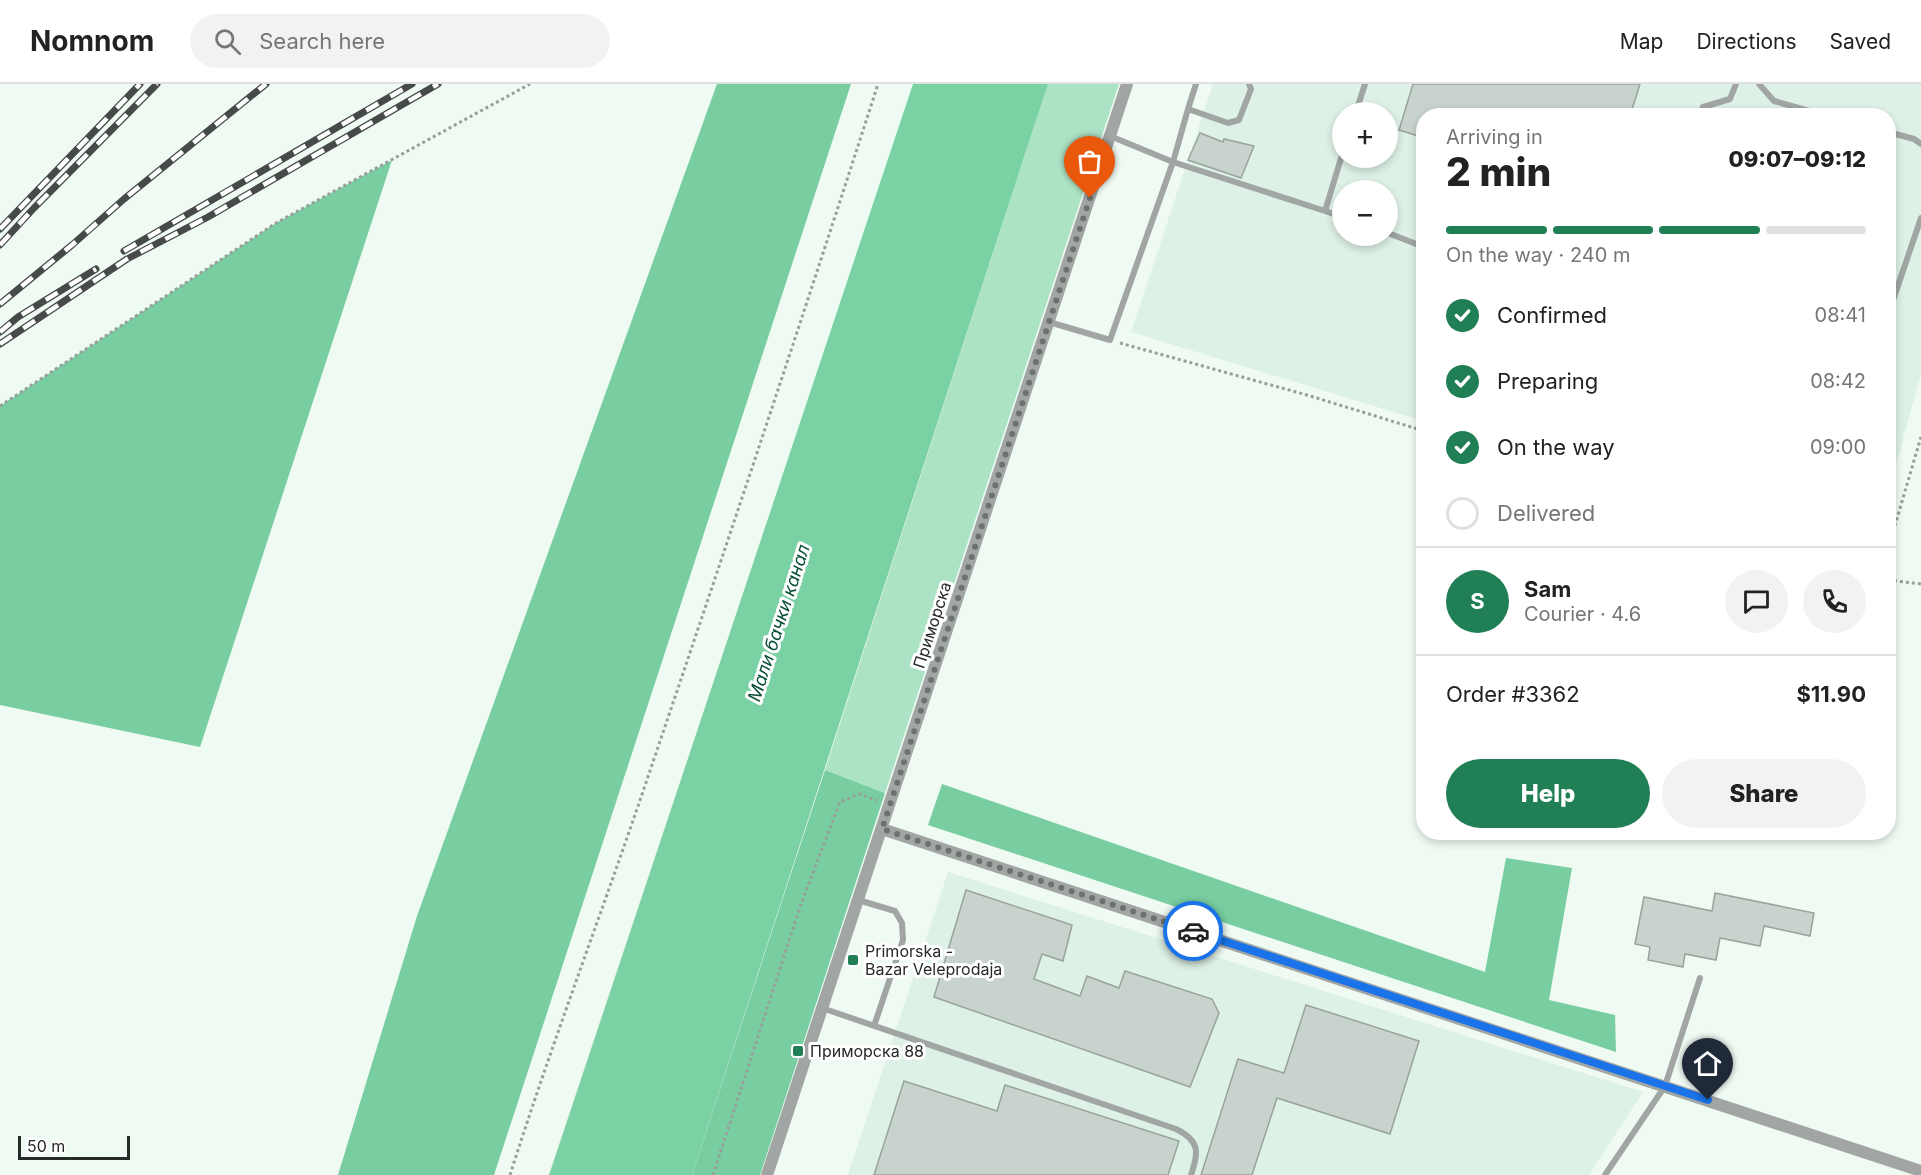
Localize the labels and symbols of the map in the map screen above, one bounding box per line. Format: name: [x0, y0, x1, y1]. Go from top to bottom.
pin: [1064, 136, 1115, 198]
water label: Мали бачки канал: [743, 542, 814, 704]
street label: Приморска: [909, 579, 955, 671]
courier: [1163, 901, 1223, 961]
place label: Primorska - Bazar Veleprodaja: [865, 941, 1002, 979]
marker: Primorska - Bazar Veleprodaja: [846, 953, 860, 967]
pin: [1682, 1038, 1733, 1100]
place label: Приморска 88: [810, 1041, 924, 1061]
marker: Приморска 88: [791, 1044, 805, 1058]
scale bar: [18, 1133, 130, 1160]

